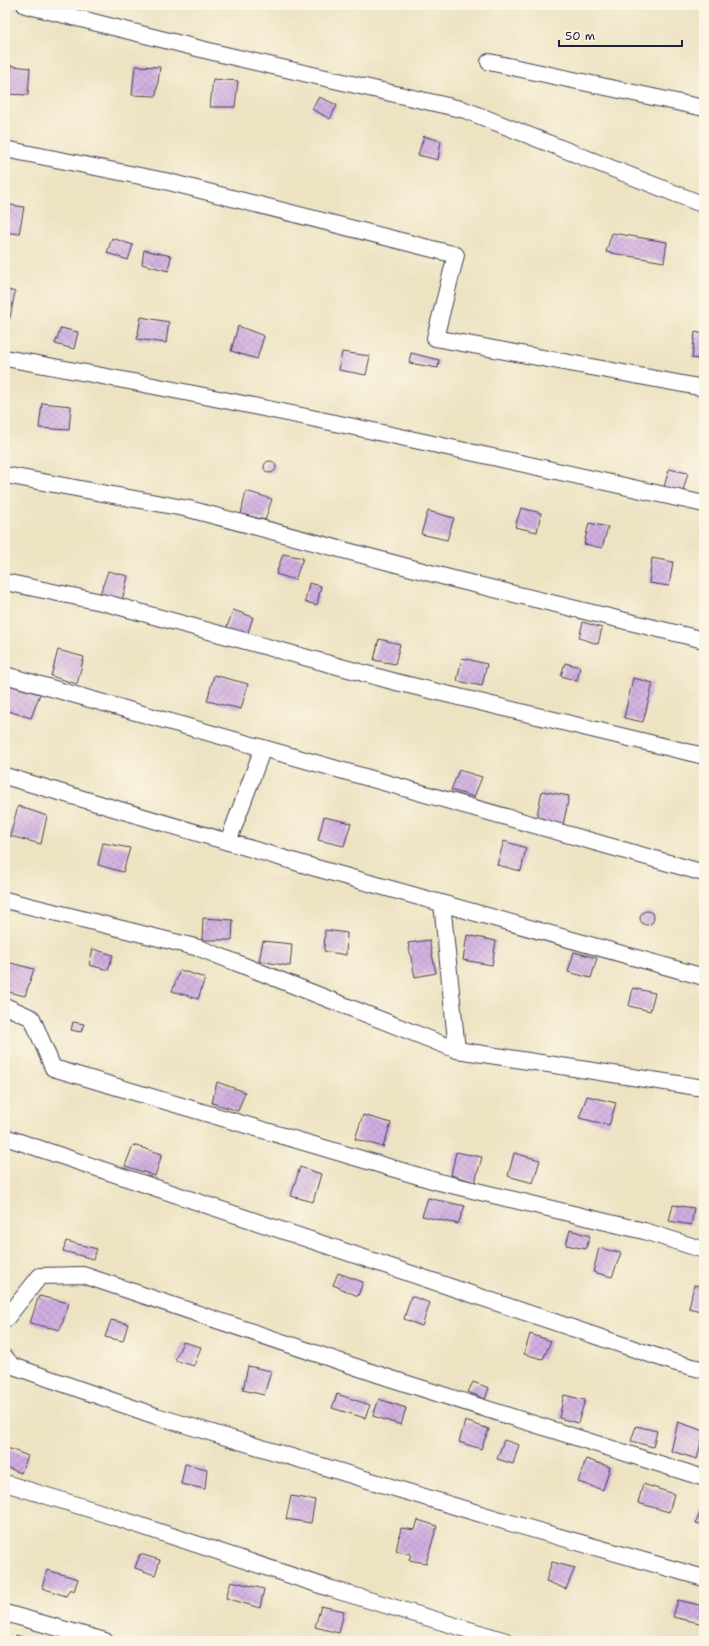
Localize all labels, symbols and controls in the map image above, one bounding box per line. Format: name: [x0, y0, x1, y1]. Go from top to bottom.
scale bar: [559, 22, 682, 48]
text: 50 m: [565, 28, 595, 44]

